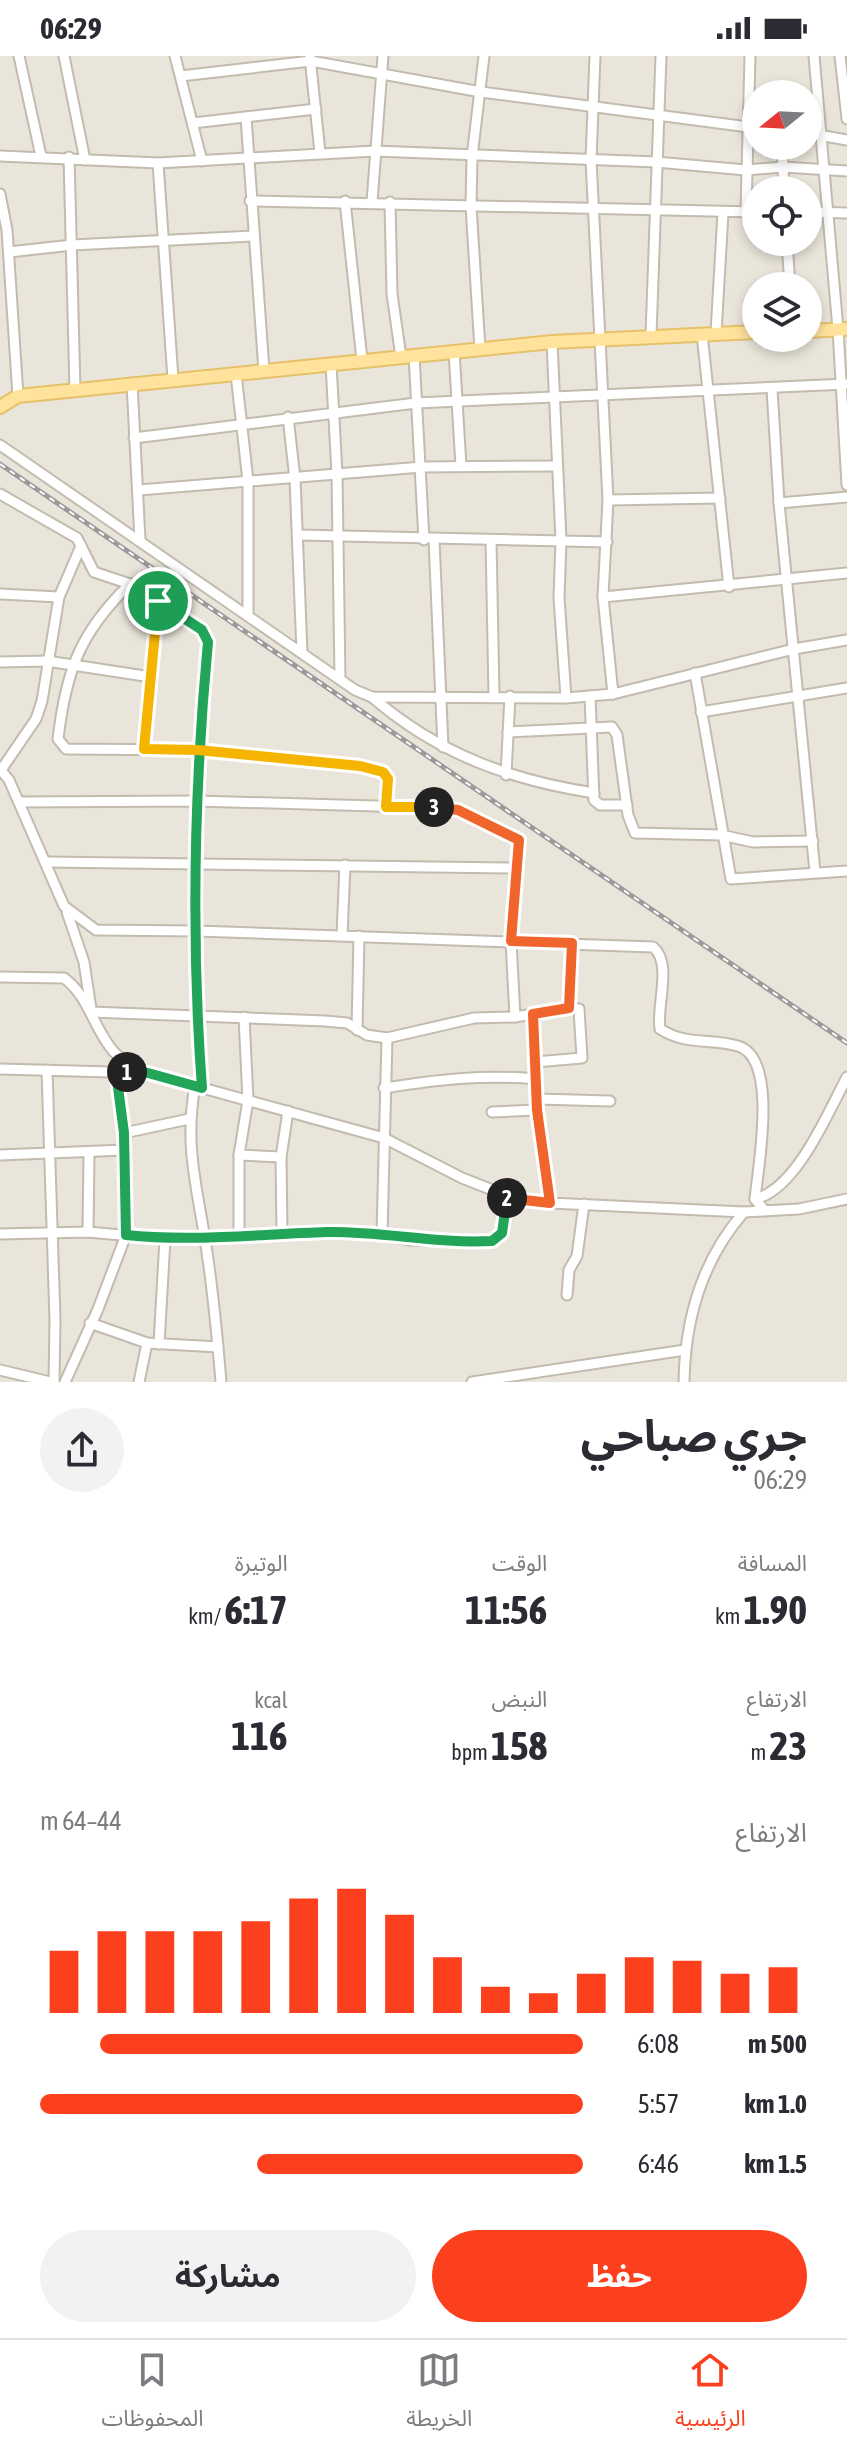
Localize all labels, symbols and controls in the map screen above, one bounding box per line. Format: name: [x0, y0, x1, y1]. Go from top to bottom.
text: 06:29: [40, 11, 102, 45]
north arrow: [742, 80, 822, 160]
map controls: [742, 80, 822, 352]
button: locate: [742, 176, 822, 256]
button: layers: [742, 272, 822, 352]
pin: [124, 567, 192, 635]
icon: arrive: [136, 579, 180, 623]
pin: 3: [414, 787, 454, 827]
text: 3: [429, 794, 439, 820]
pin: 1: [107, 1052, 147, 1092]
text: 1: [122, 1059, 132, 1085]
pin: 2: [487, 1178, 527, 1218]
text: 2: [502, 1185, 512, 1211]
button: share: [40, 1408, 124, 1492]
text: جري صباحي: [581, 1410, 807, 1460]
text: 06:29: [753, 1465, 807, 1495]
text: الوتيرة: [235, 1550, 288, 1576]
text: الوقت: [492, 1550, 547, 1576]
text: المسافة: [738, 1550, 807, 1576]
text: 6:17: [224, 1587, 288, 1632]
text: 11:56: [465, 1587, 547, 1632]
text: 1.90: [743, 1587, 807, 1632]
text: /km: [188, 1603, 224, 1629]
text: km: [715, 1603, 743, 1629]
text: النبض: [492, 1686, 547, 1712]
text: الارتفاع: [747, 1686, 807, 1712]
text: kcal: [254, 1687, 288, 1713]
text: 116: [231, 1713, 288, 1758]
text: 158: [491, 1723, 547, 1768]
text: 23: [769, 1723, 807, 1768]
text: bpm: [451, 1739, 491, 1765]
text: m: [751, 1739, 769, 1765]
text: 44–64 m: [40, 1806, 122, 1836]
text: الارتفاع: [736, 1818, 807, 1848]
text: 6:08: [637, 2029, 679, 2059]
text: 500 m: [748, 2029, 807, 2059]
text: 5:57: [638, 2089, 679, 2119]
text: 1.0 km: [744, 2089, 807, 2119]
text: 6:46: [638, 2149, 679, 2179]
text: 1.5 km: [744, 2149, 807, 2179]
button: مشاركة: [40, 2230, 416, 2322]
button: حفظ: [432, 2230, 807, 2322]
tab: المحفوظات: [101, 2348, 204, 2442]
tab: الخريطة: [406, 2348, 472, 2442]
tab: الرئيسية: [675, 2348, 746, 2442]

